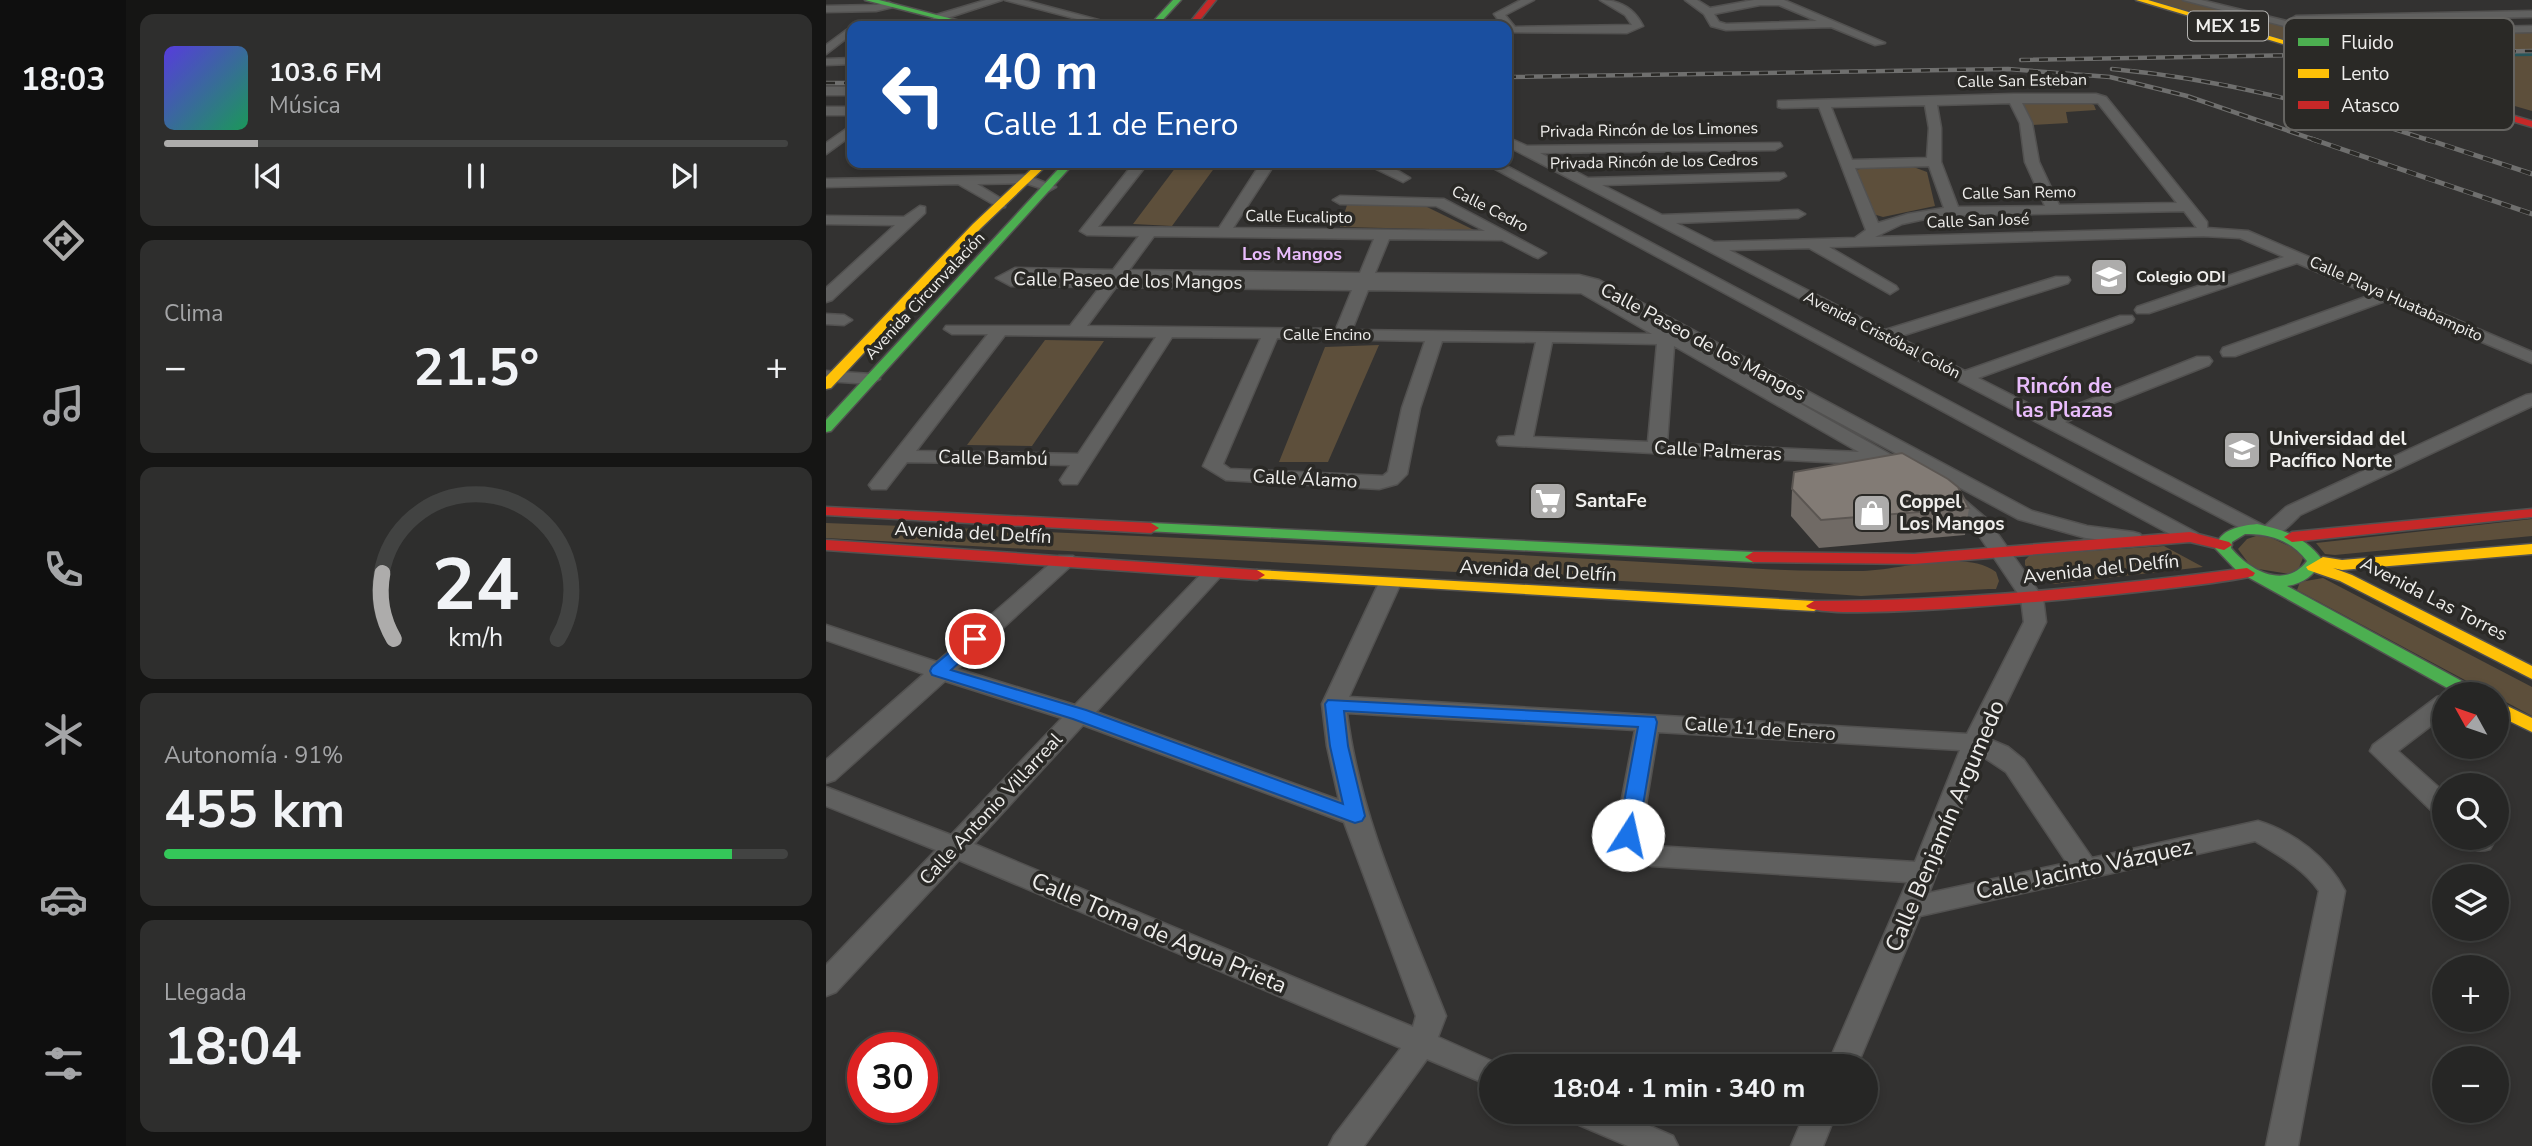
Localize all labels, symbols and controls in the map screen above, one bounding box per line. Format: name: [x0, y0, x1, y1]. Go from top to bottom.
road number: MEX 15: [2188, 12, 2268, 41]
legend: [2284, 18, 2514, 130]
text: Fluido: [2341, 30, 2394, 56]
text: 40 m: [983, 39, 1098, 106]
icon: left: [868, 49, 959, 140]
text: 103.6 FM: [269, 55, 382, 90]
text: 18:03: [21, 58, 105, 101]
text: Lento: [2341, 61, 2389, 87]
street label: Calle San Esteban: [1957, 69, 2087, 93]
text: Música: [269, 90, 341, 121]
text: Atasco: [2341, 93, 2400, 119]
text: Calle 11 de Enero: [983, 103, 1238, 146]
street label: Privada Rincón de los Limones: [1540, 117, 1758, 143]
street label: Privada Rincón de los Cedros: [1550, 149, 1758, 175]
icon: previous: [249, 157, 287, 195]
icon: pause: [457, 157, 495, 195]
icon: next: [665, 157, 703, 195]
street label: Calle Cedro: [1448, 180, 1532, 238]
street label: Calle San Remo: [1962, 181, 2076, 205]
street label: Calle Eucalipto: [1245, 205, 1353, 229]
street label: Calle San José: [1926, 208, 2030, 234]
icon: directions: [39, 216, 88, 265]
street label: Avenida Circunvalación: [860, 227, 990, 365]
district label: Los Mangos: [1242, 242, 1342, 266]
street label: Calle Playa Huatabampito: [2306, 251, 2486, 347]
school or university icon: Colegio ODI: [2088, 256, 2130, 298]
street label: Calle Paseo de los Mangos: [1013, 266, 1243, 296]
place label: Colegio ODI: [2136, 266, 2226, 288]
street label: Calle Paseo de los Mangos: [1596, 277, 1810, 407]
street label: Avenida Cristóbal Colón: [1800, 286, 1964, 384]
text: Clima: [164, 298, 224, 329]
street label: Calle Encino: [1283, 324, 1371, 346]
text: 21.5°: [413, 332, 539, 403]
text: −: [164, 342, 187, 393]
text: +: [765, 342, 788, 393]
district label: Rincón de las Plazas: [2015, 372, 2113, 424]
icon: music: [39, 381, 88, 430]
place label: Universidad del Pacífico Norte: [2269, 426, 2407, 474]
school or university icon: Universidad del Pacífico Norte: [2221, 429, 2263, 471]
street label: Calle Palmeras: [1653, 435, 1783, 467]
street label: Calle Bambú: [938, 444, 1048, 472]
street label: Calle Álamo: [1252, 463, 1358, 495]
supermarket icon: SantaFe: [1527, 480, 1569, 522]
place label: SantaFe: [1575, 488, 1647, 514]
place label: Coppel Los Mangos: [1899, 489, 2005, 537]
shop icon: Coppel Los Mangos: [1851, 492, 1893, 534]
street label: Avenida del Delfín: [894, 516, 1052, 550]
text: 24: [432, 535, 520, 635]
icon: phone: [39, 545, 88, 594]
street label: Avenida del Delfín: [2021, 548, 2181, 590]
street label: Avenida Las Torres: [2356, 551, 2512, 647]
street label: Avenida del Delfín: [1459, 554, 1617, 588]
pin: [945, 609, 1005, 669]
icon: arrive: [956, 620, 994, 658]
text: km/h: [448, 621, 504, 655]
north arrow: [2432, 682, 2510, 760]
map controls: [2432, 682, 2509, 1123]
street label: Calle Benjamín Argumedo: [1878, 695, 2012, 957]
icon: climate: [39, 710, 88, 759]
street label: Calle 11 de Enero: [1683, 711, 1837, 747]
street label: Calle Antonio Villarreal: [914, 727, 1069, 891]
text: Autonomía · 91%: [164, 740, 344, 771]
button: search: [2432, 773, 2509, 850]
text: 455 km: [164, 774, 345, 845]
position arrow: [1591, 798, 1665, 872]
street label: Calle Jacinto Vázquez: [1973, 831, 2195, 907]
button: layers: [2432, 864, 2509, 941]
street label: Calle Toma de Agua Prieta: [1027, 865, 1291, 1001]
icon: car: [39, 875, 88, 924]
button: +: [2432, 955, 2509, 1032]
text: Llegada: [164, 977, 247, 1008]
text: 18:04: [164, 1011, 302, 1082]
speed limit sign: 30: [847, 1032, 938, 1123]
icon: filters: [39, 1039, 88, 1088]
button: −: [2432, 1046, 2509, 1123]
text: 18:04 · 1 min · 340 m: [1552, 1071, 1805, 1106]

